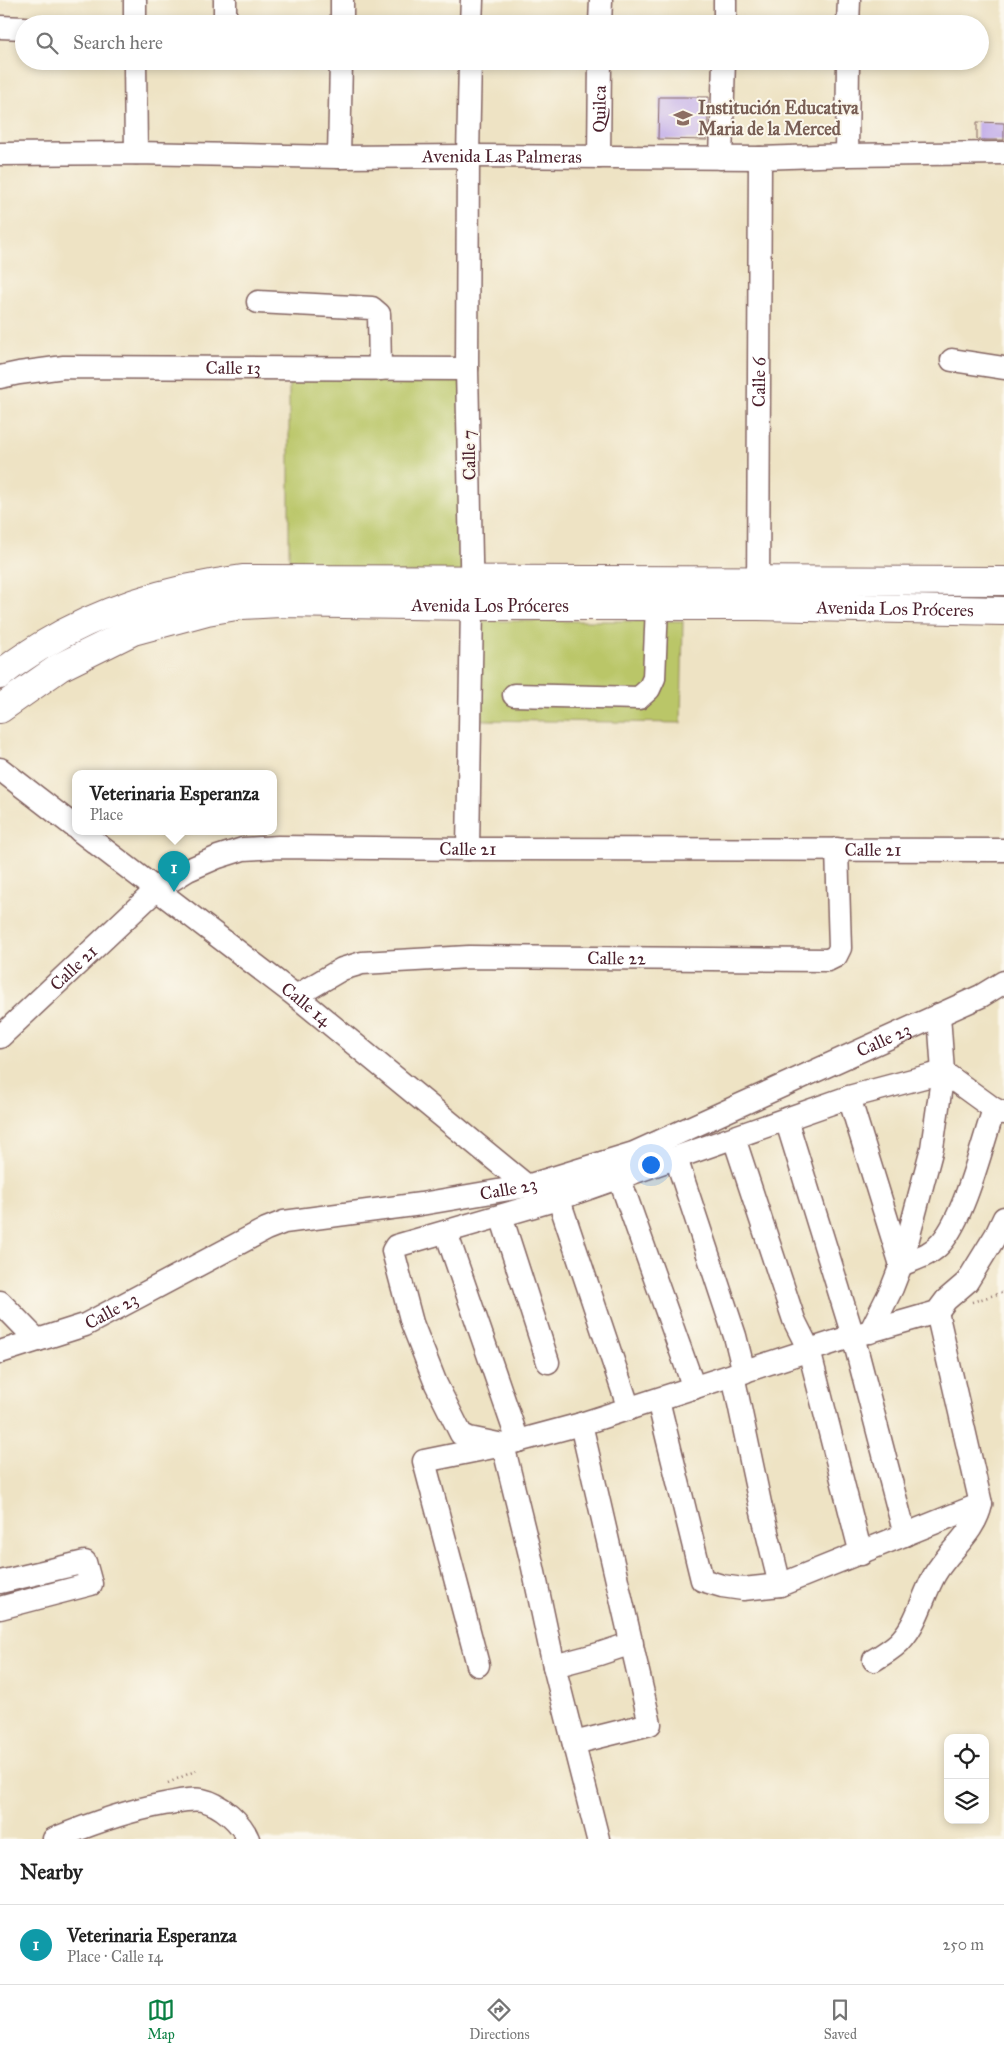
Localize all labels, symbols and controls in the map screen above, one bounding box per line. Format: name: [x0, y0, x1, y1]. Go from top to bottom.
search box: [15, 15, 989, 70]
icon: search: [33, 29, 61, 57]
text: Search here: [73, 31, 163, 54]
street label: Quilca: [588, 85, 611, 133]
place label: Institución Educativa Maria de la Merced: [698, 97, 859, 140]
school or university icon: Institución Educativa Maria de la Merced: [672, 107, 694, 129]
street label: Avenida Las Palmeras: [421, 145, 582, 168]
street label: Calle 6: [748, 356, 770, 407]
street label: Calle 13: [205, 357, 261, 379]
street label: Calle 7: [458, 430, 480, 480]
street label: Avenida Los Próceres: [410, 594, 569, 617]
street label: Avenida Los Próceres: [815, 596, 974, 621]
popup: [72, 770, 277, 835]
text: Veterinaria Esperanza: [90, 782, 259, 805]
text: Place: [90, 805, 123, 824]
street label: Calle 21: [439, 838, 496, 860]
street label: Calle 21: [844, 839, 901, 861]
pin: 1: [158, 851, 190, 892]
street label: Calle 21: [45, 940, 102, 995]
street label: Calle 22: [587, 947, 646, 969]
street label: Calle 14: [277, 978, 336, 1032]
street label: Calle 23: [853, 1018, 914, 1062]
your location: [638, 1152, 664, 1178]
street label: Calle 23: [478, 1173, 539, 1205]
street label: Calle 23: [81, 1288, 142, 1334]
map controls: [944, 1734, 989, 1824]
button: locate: [944, 1734, 989, 1779]
button: layers: [944, 1779, 989, 1824]
text: Nearby: [20, 1859, 83, 1885]
text: Veterinaria Esperanza: [67, 1924, 237, 1947]
text: 1: [33, 1935, 39, 1954]
text: 250 m: [943, 1935, 984, 1954]
text: Place · Calle 14: [67, 1947, 163, 1966]
tab: Map: [147, 1996, 175, 2043]
tab: Directions: [469, 1996, 530, 2043]
tab: Saved: [824, 1996, 857, 2043]

